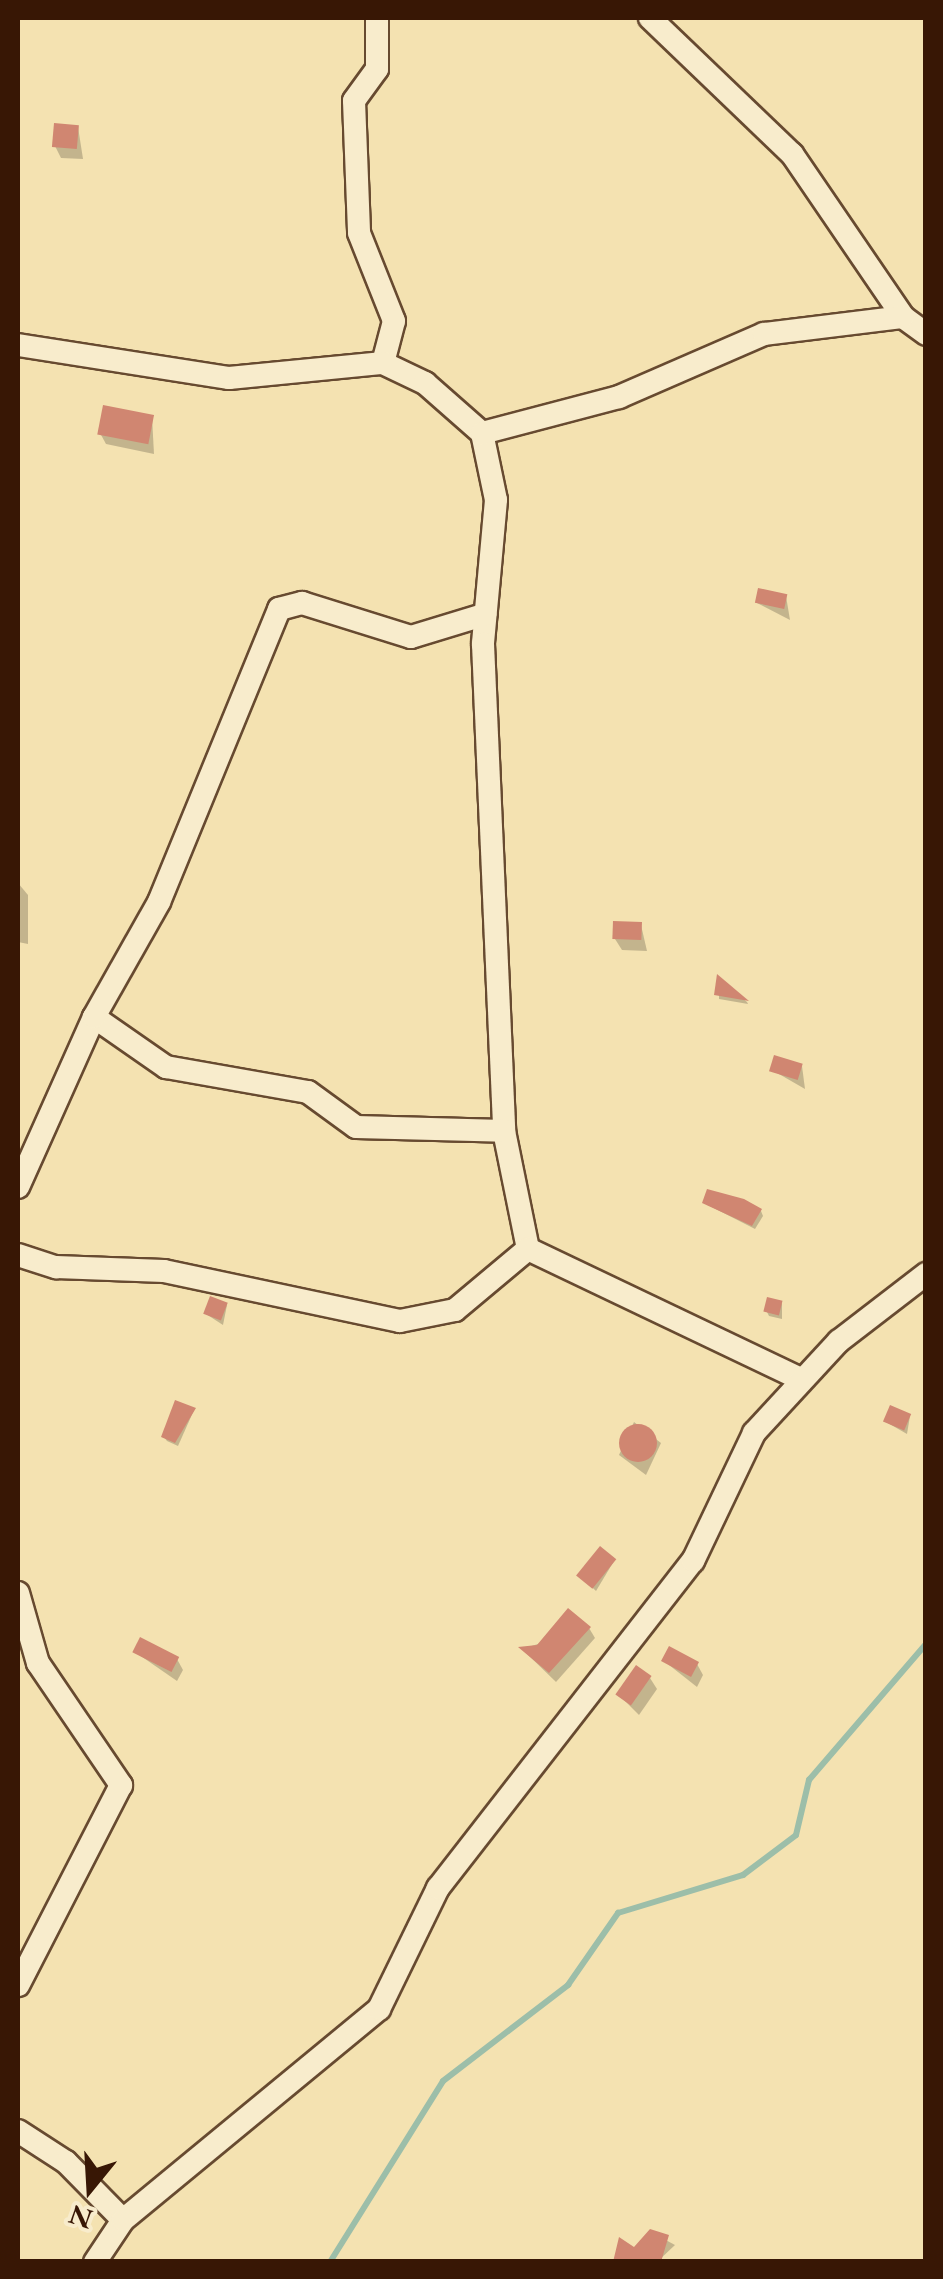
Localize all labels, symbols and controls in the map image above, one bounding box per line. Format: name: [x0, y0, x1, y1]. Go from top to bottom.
north arrow: [40, 2139, 140, 2239]
text: N: [64, 2197, 97, 2238]

